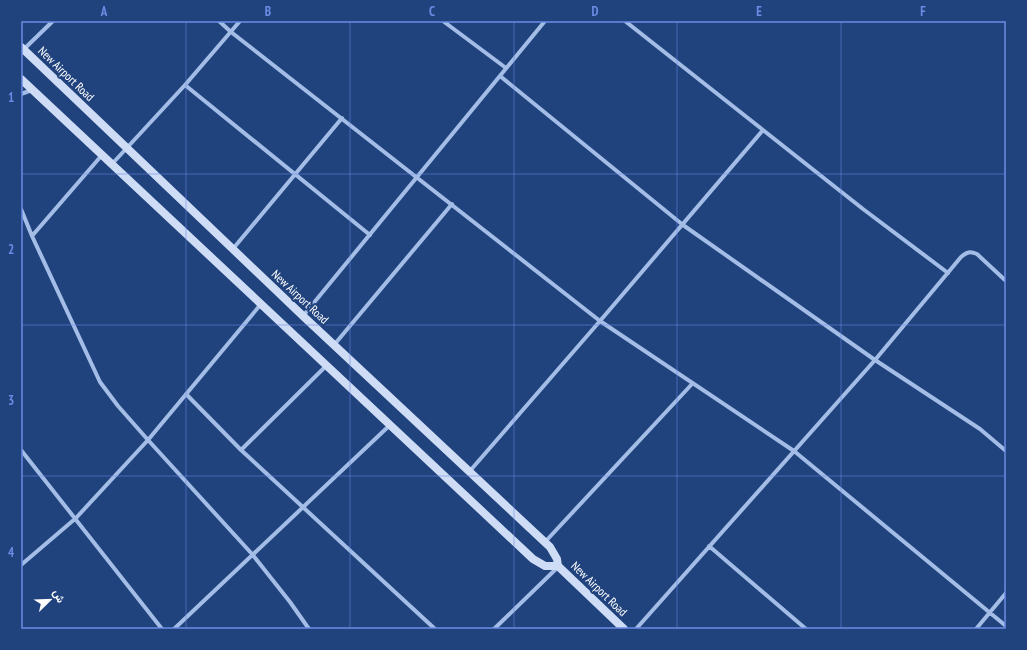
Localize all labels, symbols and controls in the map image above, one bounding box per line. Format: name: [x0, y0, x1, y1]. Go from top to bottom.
text: A: [100, 3, 108, 20]
text: B: [265, 3, 271, 20]
text: C: [429, 3, 435, 20]
text: D: [592, 3, 599, 20]
text: E: [756, 3, 762, 20]
text: F: [920, 3, 926, 20]
street label: New Airport Road: [35, 43, 98, 104]
text: 1: [8, 89, 14, 106]
text: 2: [8, 241, 14, 258]
street label: New Airport Road: [269, 267, 332, 327]
text: 3: [8, 392, 14, 409]
text: 4: [8, 544, 15, 561]
street label: New Airport Road: [568, 558, 631, 619]
north arrow: [30, 580, 70, 620]
text: ش: [50, 587, 68, 605]

